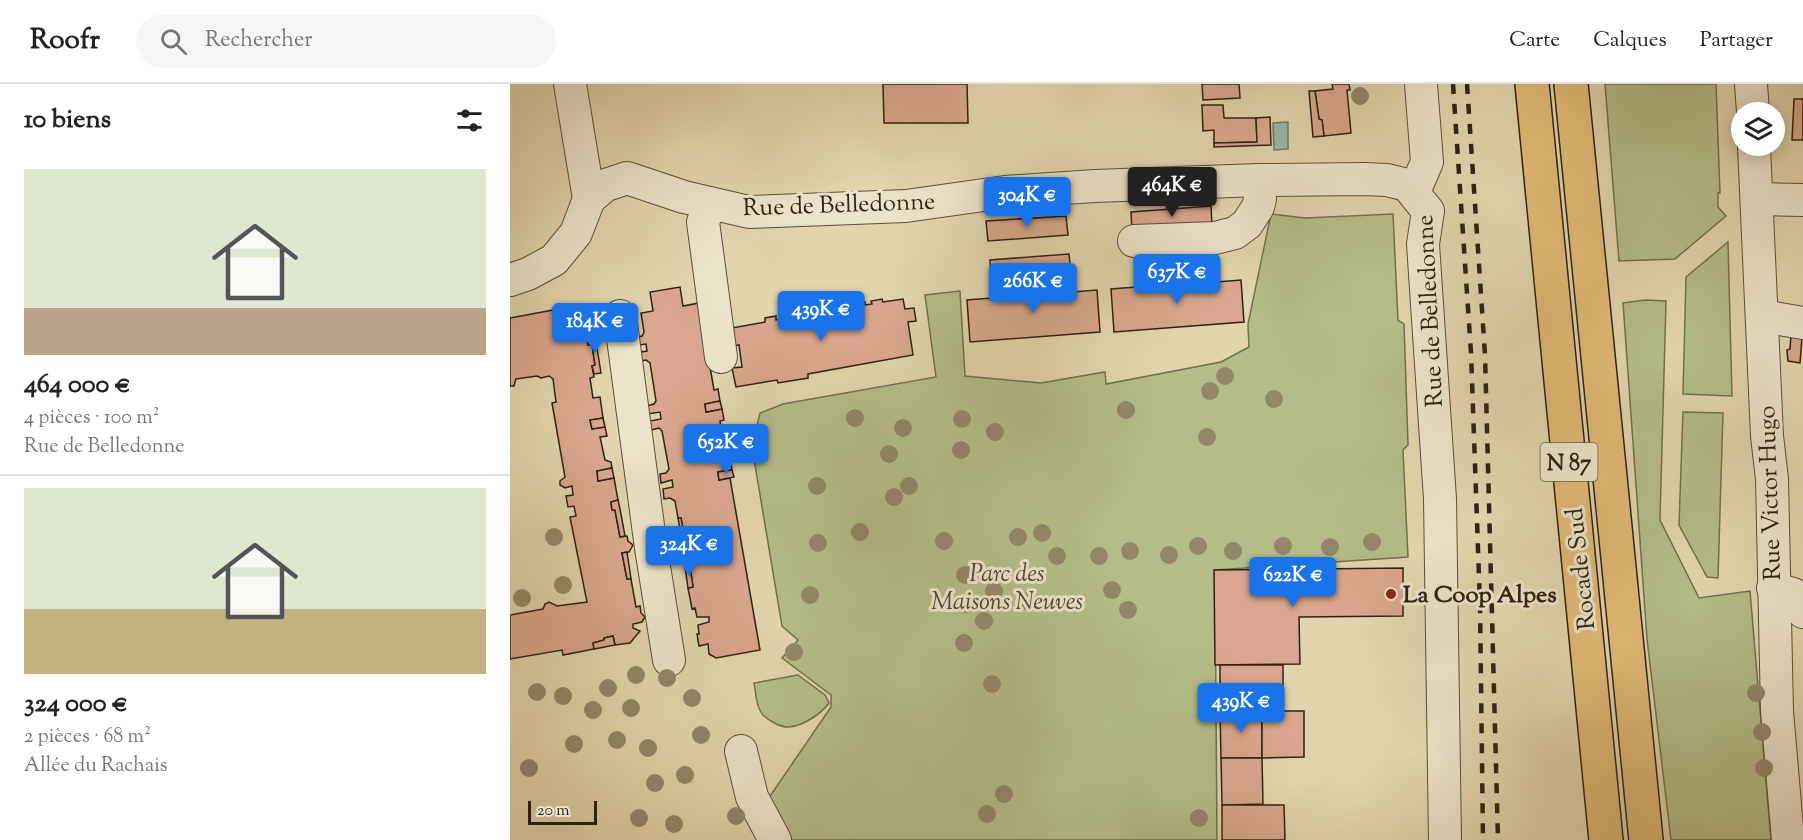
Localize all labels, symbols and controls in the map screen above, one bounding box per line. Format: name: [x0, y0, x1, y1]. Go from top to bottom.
search box: [136, 14, 556, 68]
text: Roofr: [30, 21, 100, 61]
icon: search: [157, 25, 190, 58]
text: Rechercher: [205, 25, 313, 57]
text: Carte: [1509, 26, 1560, 56]
text: Calques: [1593, 26, 1667, 56]
text: Partager: [1700, 26, 1773, 56]
text: 10 biens: [24, 102, 111, 139]
map controls: [1731, 102, 1785, 156]
button: layers: [1731, 102, 1785, 156]
icon: filters: [453, 104, 486, 137]
pin: 464K €: [1123, 167, 1221, 218]
text: 464K €: [1142, 172, 1202, 201]
pin: 304K €: [978, 177, 1076, 228]
text: 304K €: [998, 182, 1056, 211]
street label: Rue de Belledonne: [742, 186, 936, 226]
icon: home: [201, 208, 309, 316]
street label: Rue de Belledonne: [1409, 214, 1453, 408]
pin: 637K €: [1128, 254, 1226, 305]
text: 637K €: [1147, 259, 1207, 288]
pin: 266K €: [984, 263, 1082, 314]
text: 266K €: [1003, 268, 1063, 297]
pin: 439K €: [772, 291, 870, 342]
text: 439K €: [792, 296, 850, 325]
pin: 184K €: [546, 303, 644, 354]
text: 184K €: [566, 308, 624, 337]
text: 464 000 €: [24, 367, 131, 404]
text: 4 pièces · 100 m²: [24, 404, 159, 433]
street label: Rue Victor Hugo: [1751, 405, 1791, 581]
pin: 652K €: [677, 424, 775, 475]
text: 652K €: [697, 429, 755, 458]
text: Rue de Belledonne: [24, 433, 184, 462]
road number: N 87: [1540, 443, 1598, 481]
street label: Rocade Sud: [1559, 506, 1605, 632]
pin: 324K €: [640, 526, 738, 577]
icon: home: [201, 527, 309, 635]
text: 324K €: [660, 531, 718, 560]
pin: 622K €: [1244, 557, 1342, 608]
park label: Parc des Maisons Neuves: [931, 558, 1083, 620]
text: 622K €: [1263, 562, 1323, 591]
place label: La Coop Alpes: [1403, 579, 1557, 613]
marker: La Coop Alpes: [1384, 587, 1398, 601]
pin: 439K €: [1192, 683, 1290, 734]
text: 324 000 €: [24, 686, 128, 723]
text: 439K €: [1212, 688, 1270, 717]
text: 2 pièces · 68 m²: [24, 723, 151, 752]
text: Allée du Rachais: [24, 752, 168, 781]
scale bar: [528, 798, 597, 826]
text: 20 m: [537, 800, 570, 823]

